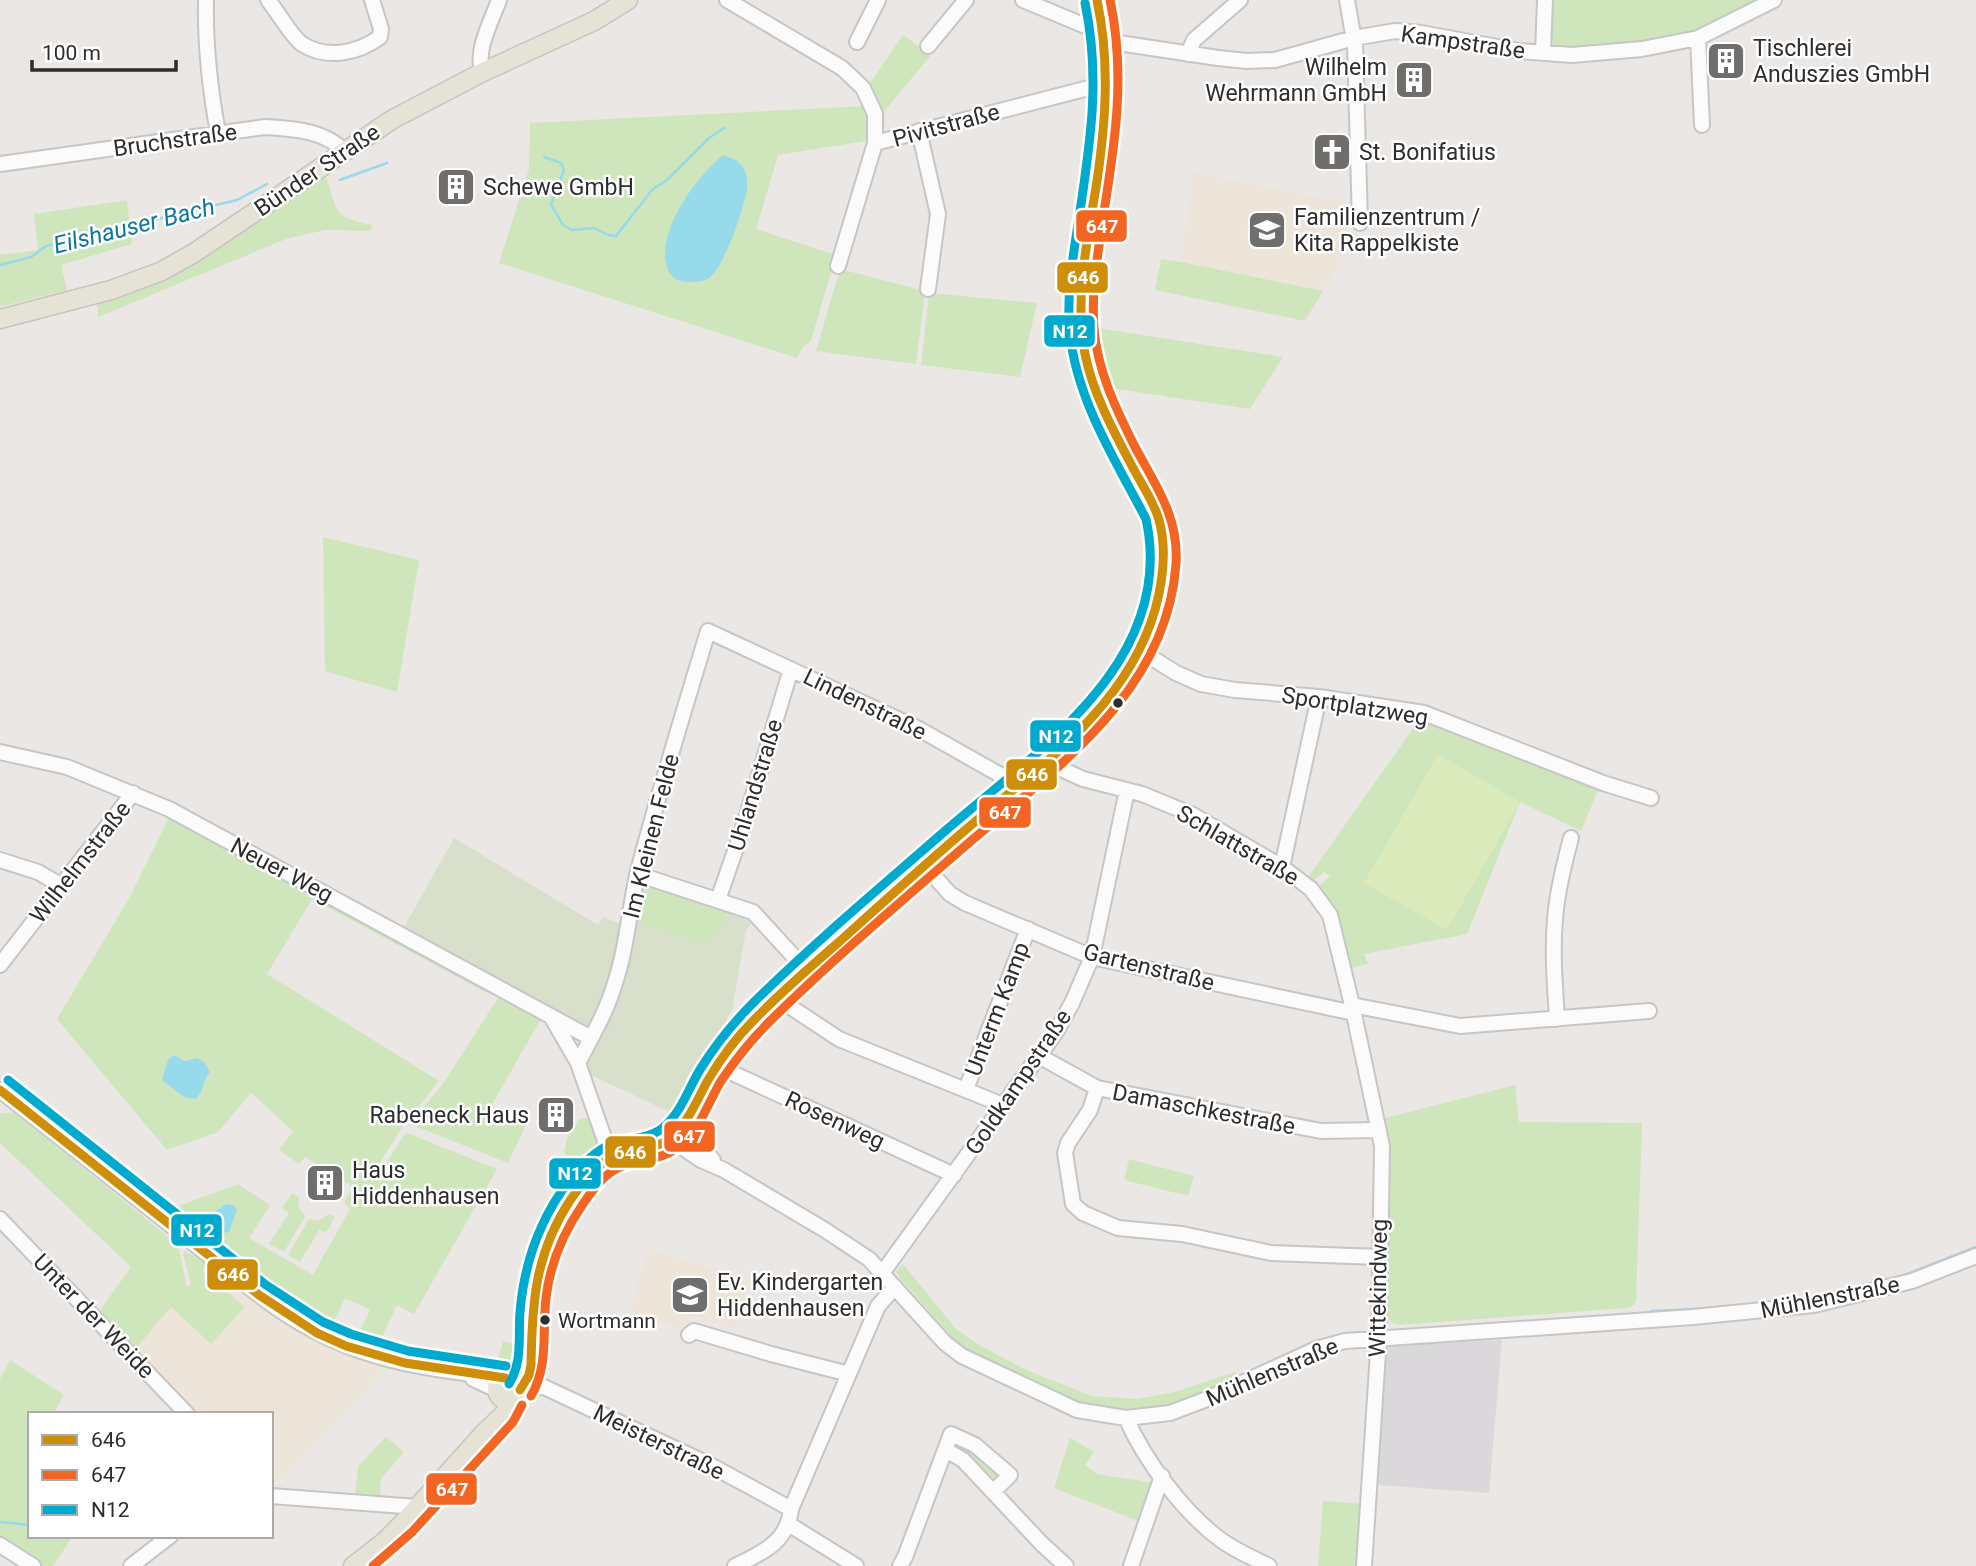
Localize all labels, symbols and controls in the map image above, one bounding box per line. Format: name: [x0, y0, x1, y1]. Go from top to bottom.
street label: Kampstraße: [1399, 20, 1527, 65]
scale bar: [32, 28, 175, 72]
place label: Tischlerei Anduszies GmbH: [1753, 35, 1930, 88]
building icon: Tischlerei Anduszies GmbH: [1705, 40, 1747, 82]
text: 100 m: [42, 41, 101, 65]
place label: Wilhelm Wehrmann GmbH: [1205, 54, 1387, 107]
building icon: Wilhelm Wehrmann GmbH: [1393, 59, 1435, 101]
street label: Pivitstraße: [890, 98, 1003, 153]
street label: Bruchstraße: [111, 118, 239, 163]
street label: Bünder Straße: [250, 119, 385, 222]
church icon: St. Bonifatius: [1311, 131, 1353, 173]
place label: St. Bonifatius: [1359, 139, 1496, 166]
building icon: Schewe GmbH: [435, 166, 477, 208]
place label: Schewe GmbH: [483, 174, 634, 201]
water label: Eilshauser Bach: [50, 192, 218, 260]
place label: Familienzentrum / Kita Rappelkiste: [1294, 204, 1480, 257]
line badge: 647: [1075, 209, 1128, 243]
school or university icon: Familienzentrum / Kita Rappelkiste: [1246, 209, 1288, 251]
text: 647: [1086, 215, 1118, 238]
line badge: 646: [1056, 261, 1109, 294]
text: 646: [1067, 266, 1099, 289]
line badge: N12: [1043, 314, 1096, 348]
text: N12: [1052, 320, 1088, 343]
street label: Lindenstraße: [799, 663, 931, 746]
street label: Sportplatzweg: [1280, 682, 1430, 731]
unlabelled marker: [1111, 696, 1125, 710]
street label: Uhlandstraße: [723, 716, 788, 854]
line badge: N12: [1029, 719, 1082, 753]
text: N12: [1038, 725, 1074, 748]
street label: Im Kleinen Felde: [618, 751, 685, 921]
line badge: 646: [1005, 758, 1058, 791]
text: 646: [1016, 763, 1048, 786]
street label: Wilhelmstraße: [24, 796, 136, 929]
line badge: 647: [978, 796, 1032, 829]
street label: Schlattstraße: [1172, 800, 1304, 891]
text: 647: [989, 801, 1021, 824]
street label: Neuer Weg: [226, 832, 338, 909]
street label: Gartenstraße: [1081, 938, 1217, 997]
street label: Unterm Kamp: [960, 939, 1035, 1080]
street label: Goldkampstraße: [960, 1004, 1077, 1160]
street label: Damaschkestraße: [1110, 1079, 1298, 1140]
street label: Rosenweg: [781, 1086, 889, 1155]
building icon: Rabeneck Haus: [535, 1094, 577, 1136]
place label: Rabeneck Haus: [369, 1102, 529, 1129]
line badge: 647: [663, 1120, 716, 1153]
text: 647: [673, 1125, 705, 1148]
line badge: 646: [604, 1135, 657, 1169]
text: 646: [614, 1141, 646, 1164]
place label: Haus Hiddenhausen: [352, 1157, 499, 1210]
line badge: N12: [548, 1157, 602, 1190]
building icon: Haus Hiddenhausen: [304, 1162, 346, 1204]
text: N12: [557, 1162, 593, 1185]
line badge: N12: [170, 1213, 223, 1247]
text: N12: [179, 1219, 215, 1242]
street label: Wittekindweg: [1364, 1219, 1393, 1358]
street label: Unter der Weide: [27, 1249, 160, 1384]
line badge: 646: [206, 1258, 259, 1291]
text: 646: [217, 1263, 249, 1286]
place label: Ev. Kindergarten Hiddenhausen: [717, 1269, 883, 1322]
street label: Mühlenstraße: [1758, 1271, 1902, 1324]
school or university icon: Ev. Kindergarten Hiddenhausen: [669, 1274, 711, 1316]
place label: Wortmann: [558, 1309, 656, 1333]
marker: Wortmann: [538, 1313, 552, 1327]
street label: Mühlenstraße: [1202, 1332, 1342, 1412]
street label: Meisterstraße: [589, 1399, 729, 1486]
legend: [28, 1412, 273, 1538]
text: 646: [91, 1428, 126, 1452]
text: 647: [91, 1463, 126, 1487]
line badge: 647: [425, 1472, 478, 1506]
text: 647: [436, 1478, 468, 1501]
text: N12: [91, 1498, 130, 1522]

